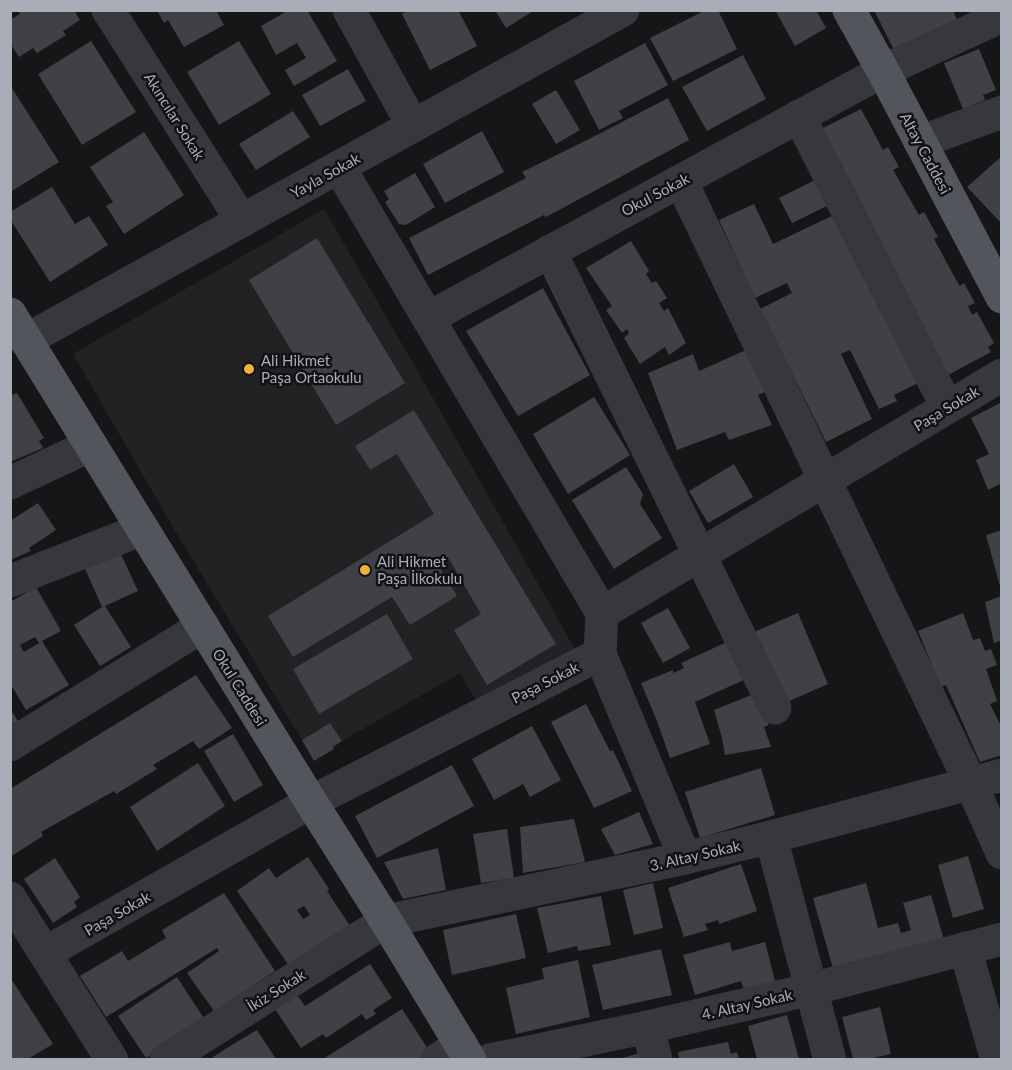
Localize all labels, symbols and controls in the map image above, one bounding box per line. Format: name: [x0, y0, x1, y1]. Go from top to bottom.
street label: Akıncılar Sokak: [141, 69, 209, 163]
street label: Altay Caddesi: [897, 109, 955, 197]
street label: Yayla Sokak: [287, 148, 363, 201]
street label: Okul Sokak: [618, 168, 692, 219]
place label: Ali Hikmet Paşa Ortaokulu: [261, 351, 362, 386]
marker: Ali Hikmet Paşa Ortaokulu: [242, 362, 256, 376]
street label: Paşa Sokak: [910, 381, 982, 435]
place label: Ali Hikmet Paşa İlkokulu: [377, 552, 462, 587]
marker: Ali Hikmet Paşa İlkokulu: [358, 563, 372, 577]
street label: Okul Caddesi: [209, 645, 271, 729]
street label: Paşa Sokak: [508, 657, 582, 707]
street label: 3. Altay Sokak: [648, 836, 742, 874]
street label: Paşa Sokak: [81, 887, 154, 939]
street label: İkiz Sokak: [244, 965, 309, 1015]
street label: 4. Altay Sokak: [700, 985, 794, 1023]

